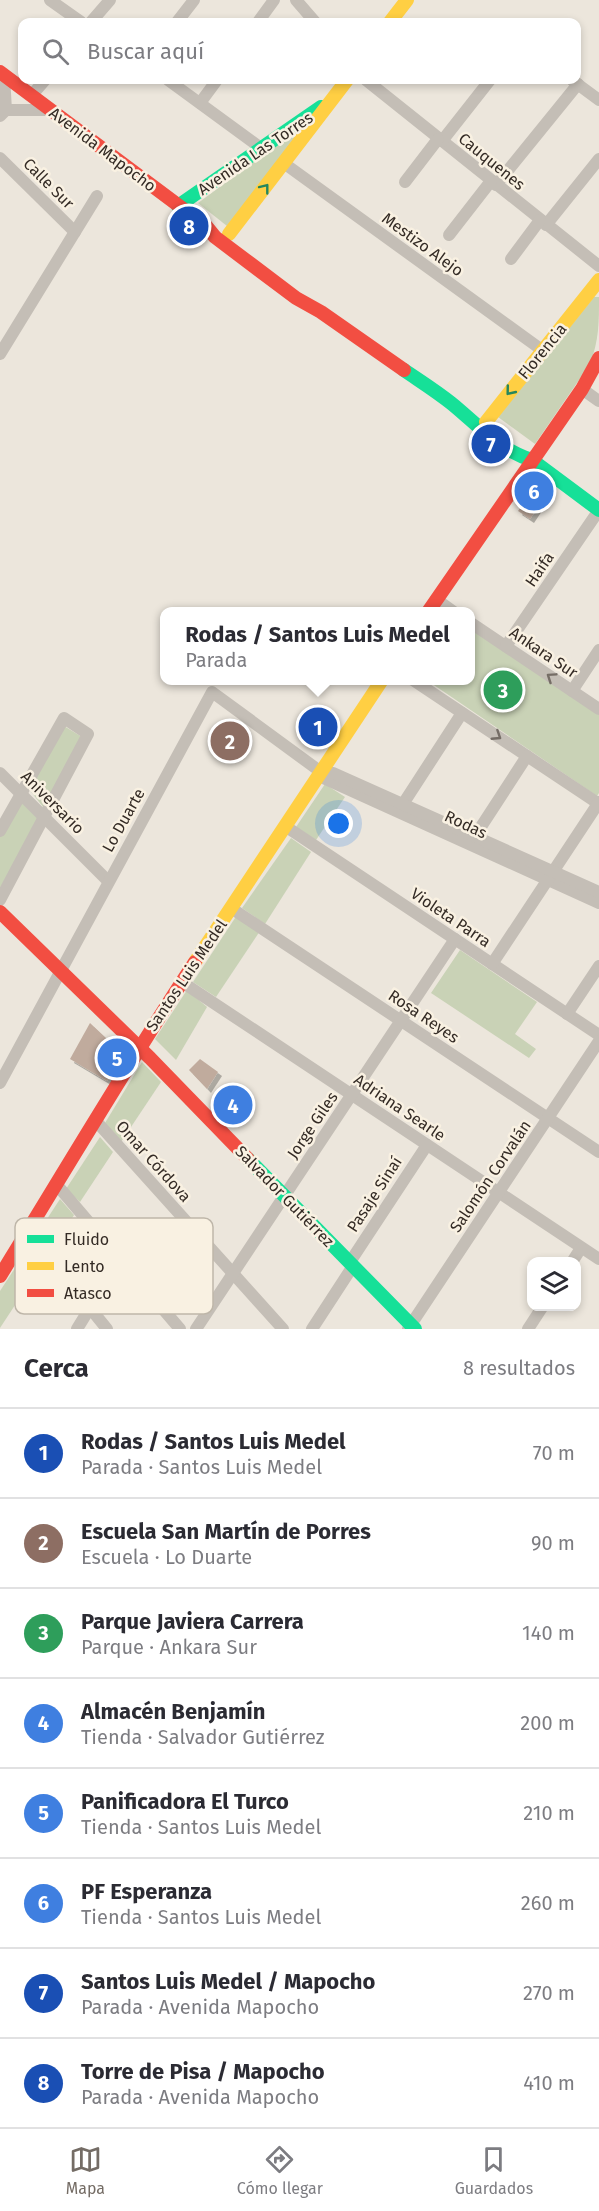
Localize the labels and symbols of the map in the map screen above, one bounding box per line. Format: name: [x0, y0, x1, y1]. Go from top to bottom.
street label: Avenida Mapocho: [46, 103, 160, 196]
street label: Avenida Las Torres: [194, 108, 317, 199]
street label: Cauquenes: [455, 129, 529, 194]
street label: Calle Sur: [19, 154, 79, 213]
one-way arrow: [258, 184, 269, 195]
pin: 8: [170, 204, 208, 248]
street label: Mestizo Alejo: [378, 209, 467, 280]
street label: Florencia: [514, 320, 571, 383]
one-way arrow: [506, 384, 517, 395]
pin: 7: [472, 422, 510, 466]
pin: 6: [514, 468, 554, 514]
street label: Haifa: [521, 548, 558, 590]
street label: Ankara Sur: [506, 623, 582, 683]
pin: 3: [484, 668, 522, 712]
one-way arrow: [546, 673, 557, 684]
pin: 1: [298, 704, 338, 750]
pin: 2: [210, 718, 250, 764]
one-way arrow: [490, 729, 501, 740]
street label: Aniversario: [17, 767, 88, 838]
street label: Lo Duarte: [98, 785, 149, 855]
street label: Rodas: [442, 806, 490, 842]
your location: [324, 809, 353, 838]
street label: Violeta Parra: [407, 884, 494, 951]
street label: Santos Luis Medel: [142, 915, 231, 1035]
street label: Rosa Reyes: [385, 986, 463, 1047]
pin: 5: [98, 1036, 136, 1080]
street label: Adriana Searle: [350, 1070, 449, 1145]
pin: 4: [214, 1082, 252, 1128]
street label: Jorge Giles: [283, 1088, 342, 1162]
street label: Omar Córdova: [112, 1117, 195, 1206]
street label: Salomón Corvalán: [446, 1117, 535, 1236]
street label: Salvador Gutiérrez: [231, 1142, 338, 1251]
street label: Pasaje Sinaí: [343, 1153, 406, 1236]
legend: [15, 1218, 213, 1314]
text: Fluido: [64, 1230, 109, 1249]
text: Lento: [64, 1257, 105, 1276]
text: Atasco: [64, 1284, 112, 1303]

